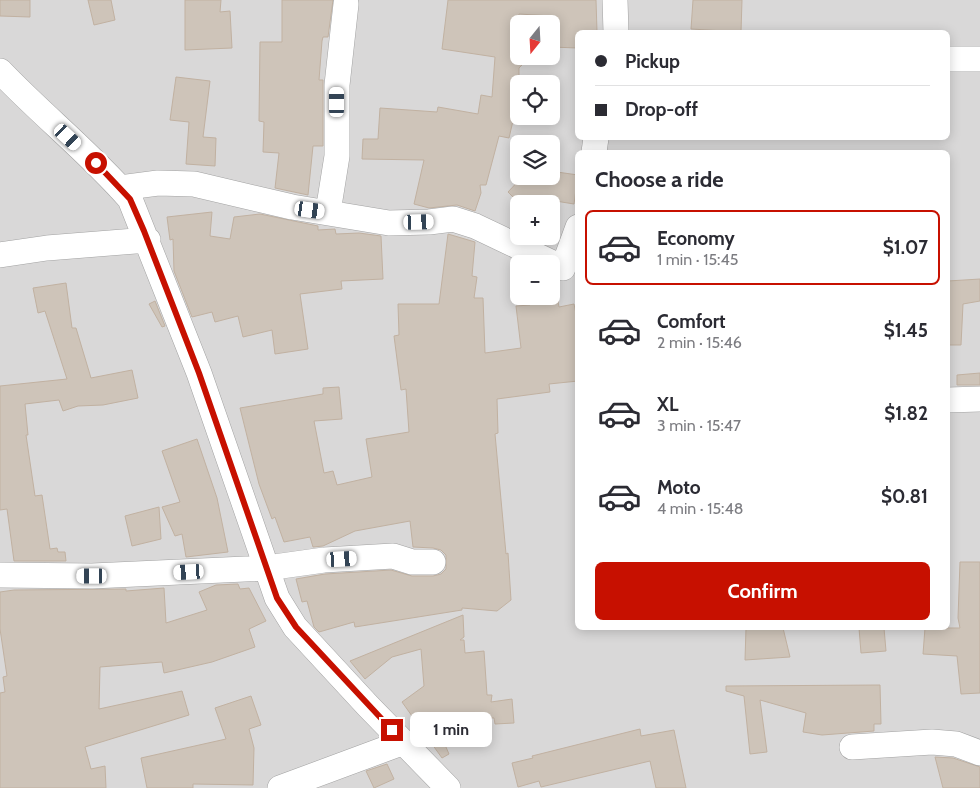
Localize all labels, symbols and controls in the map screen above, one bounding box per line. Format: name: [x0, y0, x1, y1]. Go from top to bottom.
north arrow: [510, 15, 560, 65]
map controls: [510, 15, 560, 305]
text: Pickup: [625, 50, 680, 73]
button: locate: [510, 75, 560, 125]
car: [329, 87, 344, 117]
text: Drop-off: [625, 98, 698, 121]
car: [51, 121, 84, 153]
button: layers: [510, 135, 560, 185]
route start: [85, 152, 107, 174]
text: Choose a ride: [595, 166, 724, 193]
button: +: [510, 195, 560, 245]
car: [294, 200, 325, 220]
car: [403, 214, 434, 230]
icon: car: [597, 225, 642, 270]
text: Economy: [657, 227, 735, 250]
text: $1.07: [883, 236, 928, 259]
text: 1 min · 15:45: [657, 250, 738, 269]
button: −: [510, 255, 560, 305]
icon: car: [597, 308, 642, 353]
text: Comfort: [657, 310, 726, 333]
text: $1.45: [884, 319, 928, 342]
text: 2 min · 15:46: [657, 333, 742, 352]
icon: car: [597, 391, 642, 436]
text: XL: [657, 393, 678, 416]
text: $1.82: [884, 402, 928, 425]
text: 3 min · 15:47: [657, 416, 741, 435]
icon: car: [597, 474, 642, 519]
text: Moto: [657, 476, 701, 499]
text: $0.81: [881, 485, 928, 508]
text: 4 min · 15:48: [657, 499, 743, 518]
car: [326, 551, 357, 567]
button: Confirm: [595, 562, 930, 620]
car: [173, 564, 204, 580]
car: [77, 569, 107, 584]
callout: 1 min: [410, 712, 492, 748]
route end: [381, 719, 403, 741]
text: 1 min: [433, 720, 469, 739]

